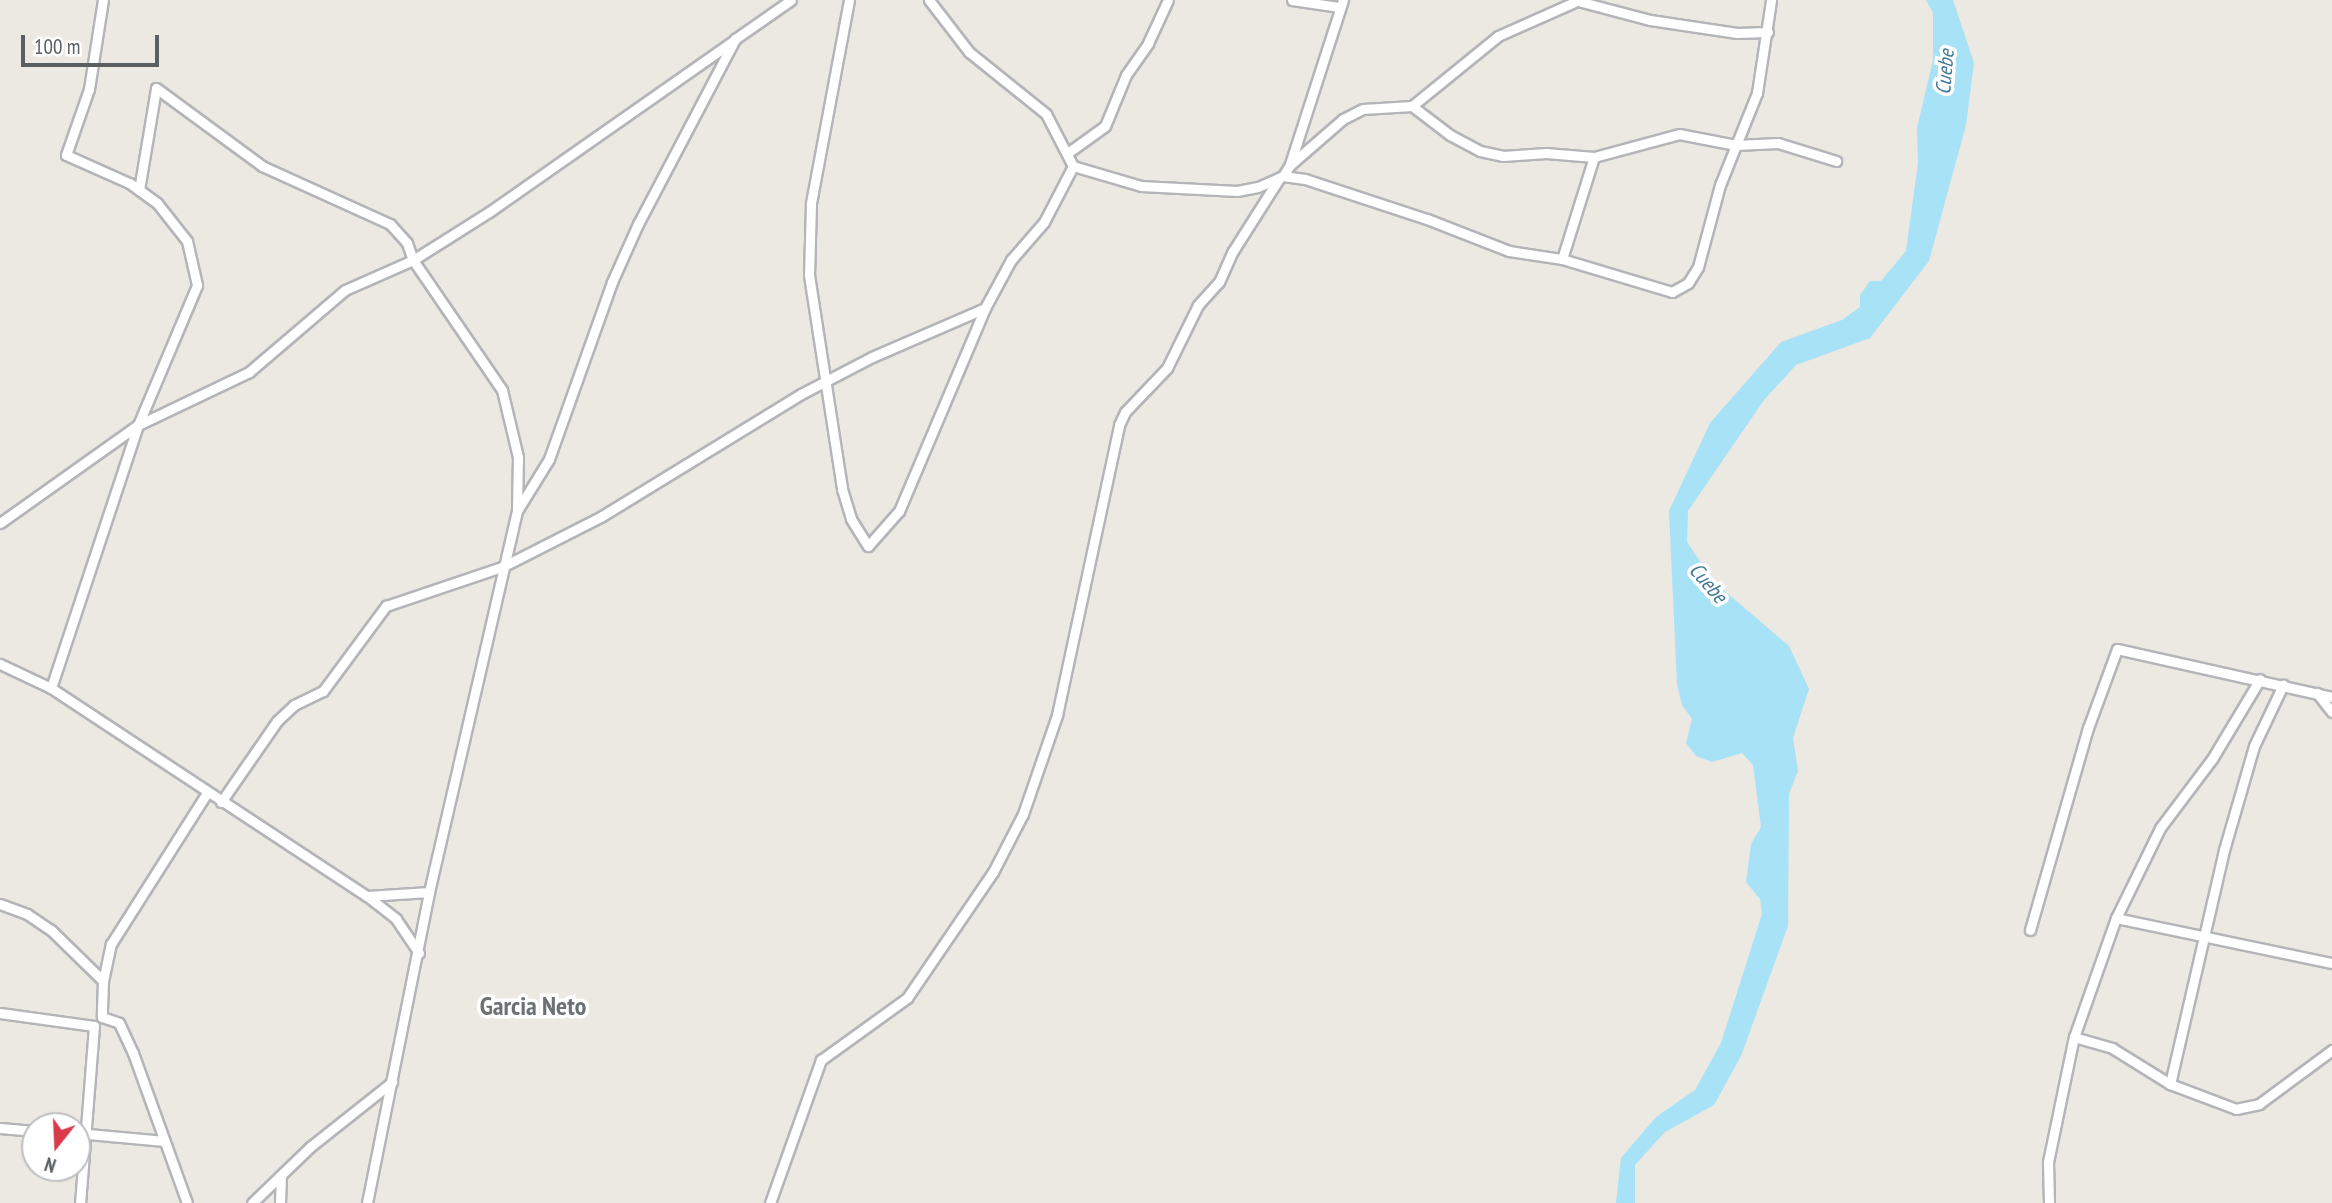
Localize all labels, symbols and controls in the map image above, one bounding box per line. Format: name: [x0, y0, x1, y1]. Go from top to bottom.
scale bar: [24, 21, 163, 65]
text: 100 m: [34, 33, 80, 60]
water label: Cuebe: [1930, 49, 1960, 95]
water label: Cuebe: [1684, 558, 1732, 608]
district label: Garcia Neto: [480, 990, 586, 1022]
north arrow: [21, 1112, 91, 1182]
text: N: [42, 1152, 59, 1178]

